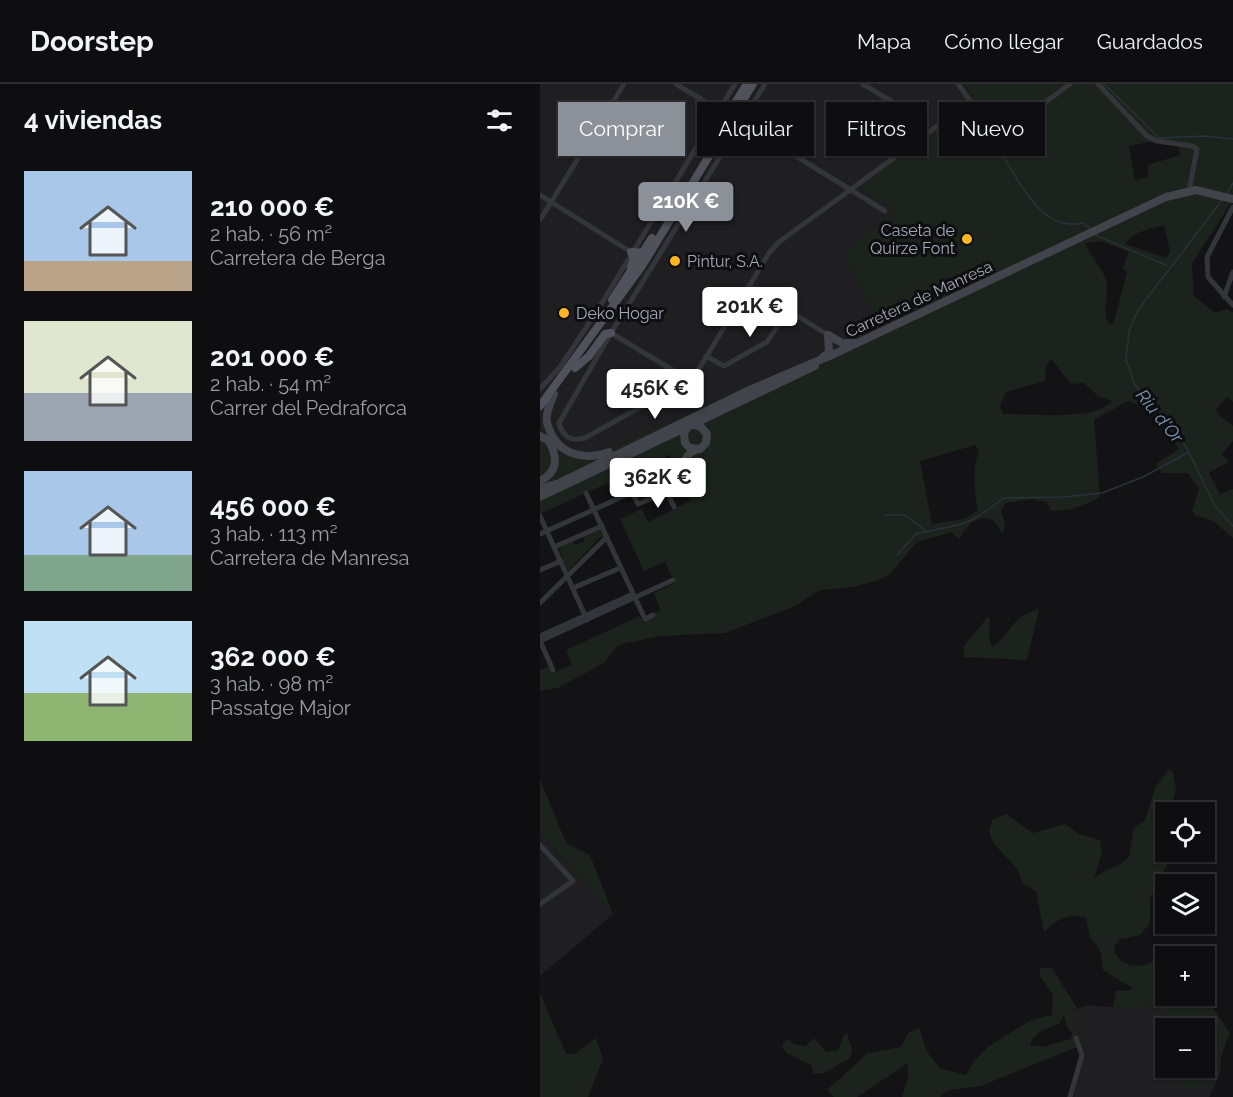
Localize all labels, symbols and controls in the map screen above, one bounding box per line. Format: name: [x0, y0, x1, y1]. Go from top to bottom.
text: Doorstep: [30, 25, 154, 58]
text: Mapa: [857, 29, 911, 54]
text: Cómo llegar: [944, 29, 1064, 54]
text: Guardados: [1097, 29, 1203, 54]
chip: Comprar: [558, 102, 685, 156]
chip: Alquilar: [697, 102, 814, 156]
chip: Filtros: [826, 102, 927, 156]
chip: Nuevo: [939, 102, 1045, 156]
icon: filters: [483, 104, 516, 137]
text: 4 viviendas: [24, 105, 162, 135]
pin: 210K €: [637, 182, 735, 233]
text: 210K €: [652, 189, 720, 213]
text: 210 000 €: [210, 192, 335, 222]
icon: home: [72, 195, 144, 267]
place label: Caseta de Quirze Font: [870, 221, 956, 258]
text: 2 hab. · 56 m²: [210, 222, 332, 246]
marker: Caseta de Quirze Font: [960, 232, 974, 246]
text: Carretera de Berga: [210, 246, 386, 270]
place label: Pintur, S.A.: [687, 252, 763, 271]
marker: Pintur, S.A.: [668, 254, 682, 268]
street label: Carretera de Manresa: [843, 257, 995, 341]
pin: 201K €: [701, 287, 799, 338]
text: 201K €: [716, 294, 784, 318]
place label: Deko Hogar: [576, 304, 664, 323]
marker: Deko Hogar: [557, 306, 571, 320]
text: 201 000 €: [210, 342, 335, 372]
icon: home: [72, 345, 144, 417]
pin: 456K €: [606, 369, 704, 420]
text: 2 hab. · 54 m²: [210, 372, 331, 396]
text: 456K €: [621, 376, 689, 400]
water label: Riu d'Or: [1132, 385, 1189, 448]
text: Carrer del Pedraforca: [210, 396, 407, 420]
pin: 362K €: [609, 458, 707, 509]
text: 362K €: [624, 465, 692, 489]
text: 456 000 €: [210, 492, 336, 522]
icon: home: [72, 495, 144, 567]
text: 3 hab. · 113 m²: [210, 522, 337, 546]
text: Carretera de Manresa: [210, 546, 410, 570]
text: 362 000 €: [210, 642, 336, 672]
icon: home: [72, 645, 144, 717]
text: 3 hab. · 98 m²: [210, 672, 333, 696]
text: Passatge Major: [210, 696, 351, 720]
map controls: [1155, 802, 1215, 1078]
button: locate: [1155, 802, 1215, 862]
button: layers: [1155, 874, 1215, 934]
button: +: [1155, 946, 1215, 1006]
button: −: [1155, 1018, 1215, 1078]

